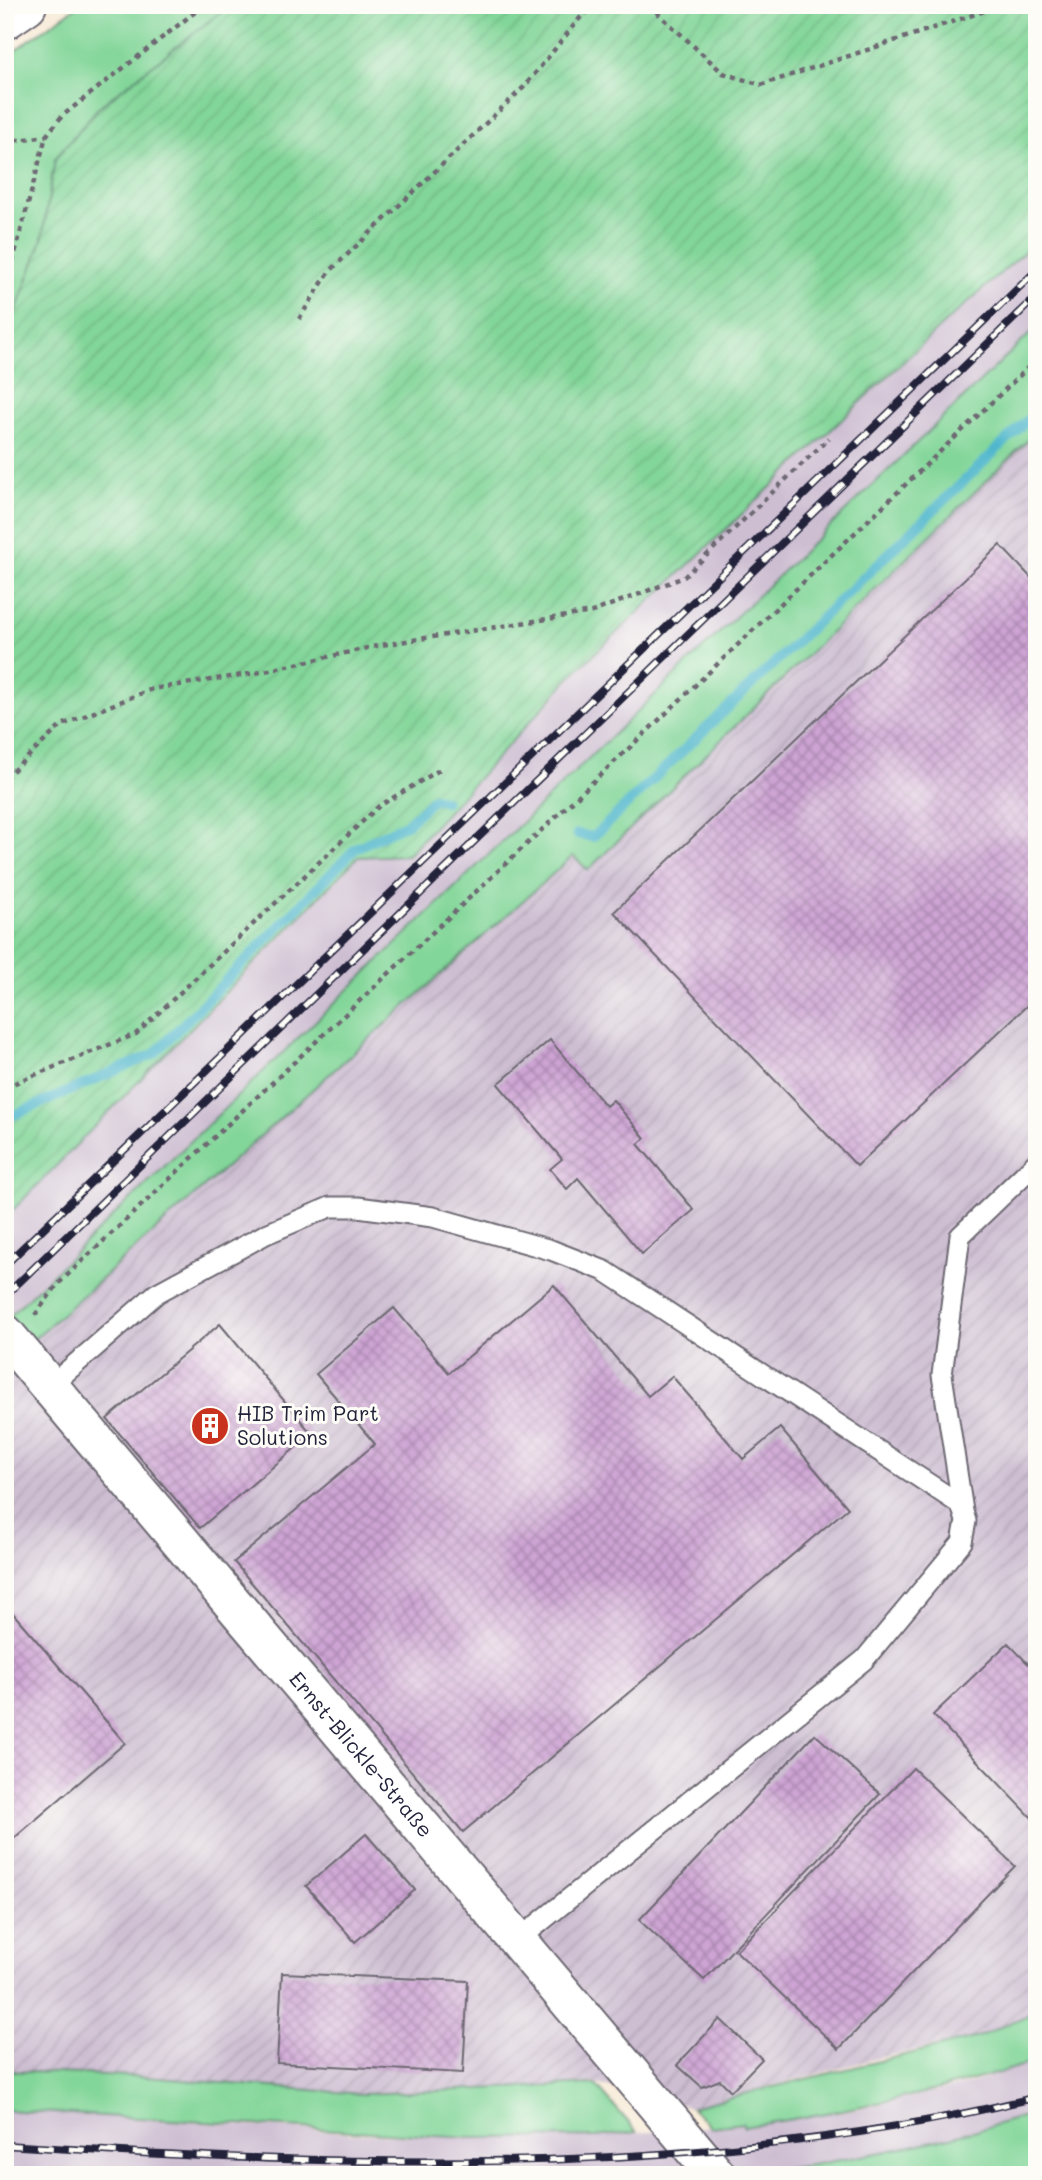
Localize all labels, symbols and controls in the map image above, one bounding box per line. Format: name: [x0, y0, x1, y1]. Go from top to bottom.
place label: HIB Trim Part Solutions: [237, 1399, 379, 1450]
building icon: HIB Trim Part Solutions: [189, 1405, 231, 1447]
street label: Ernst-Blickle-Straße: [284, 1665, 440, 1842]

